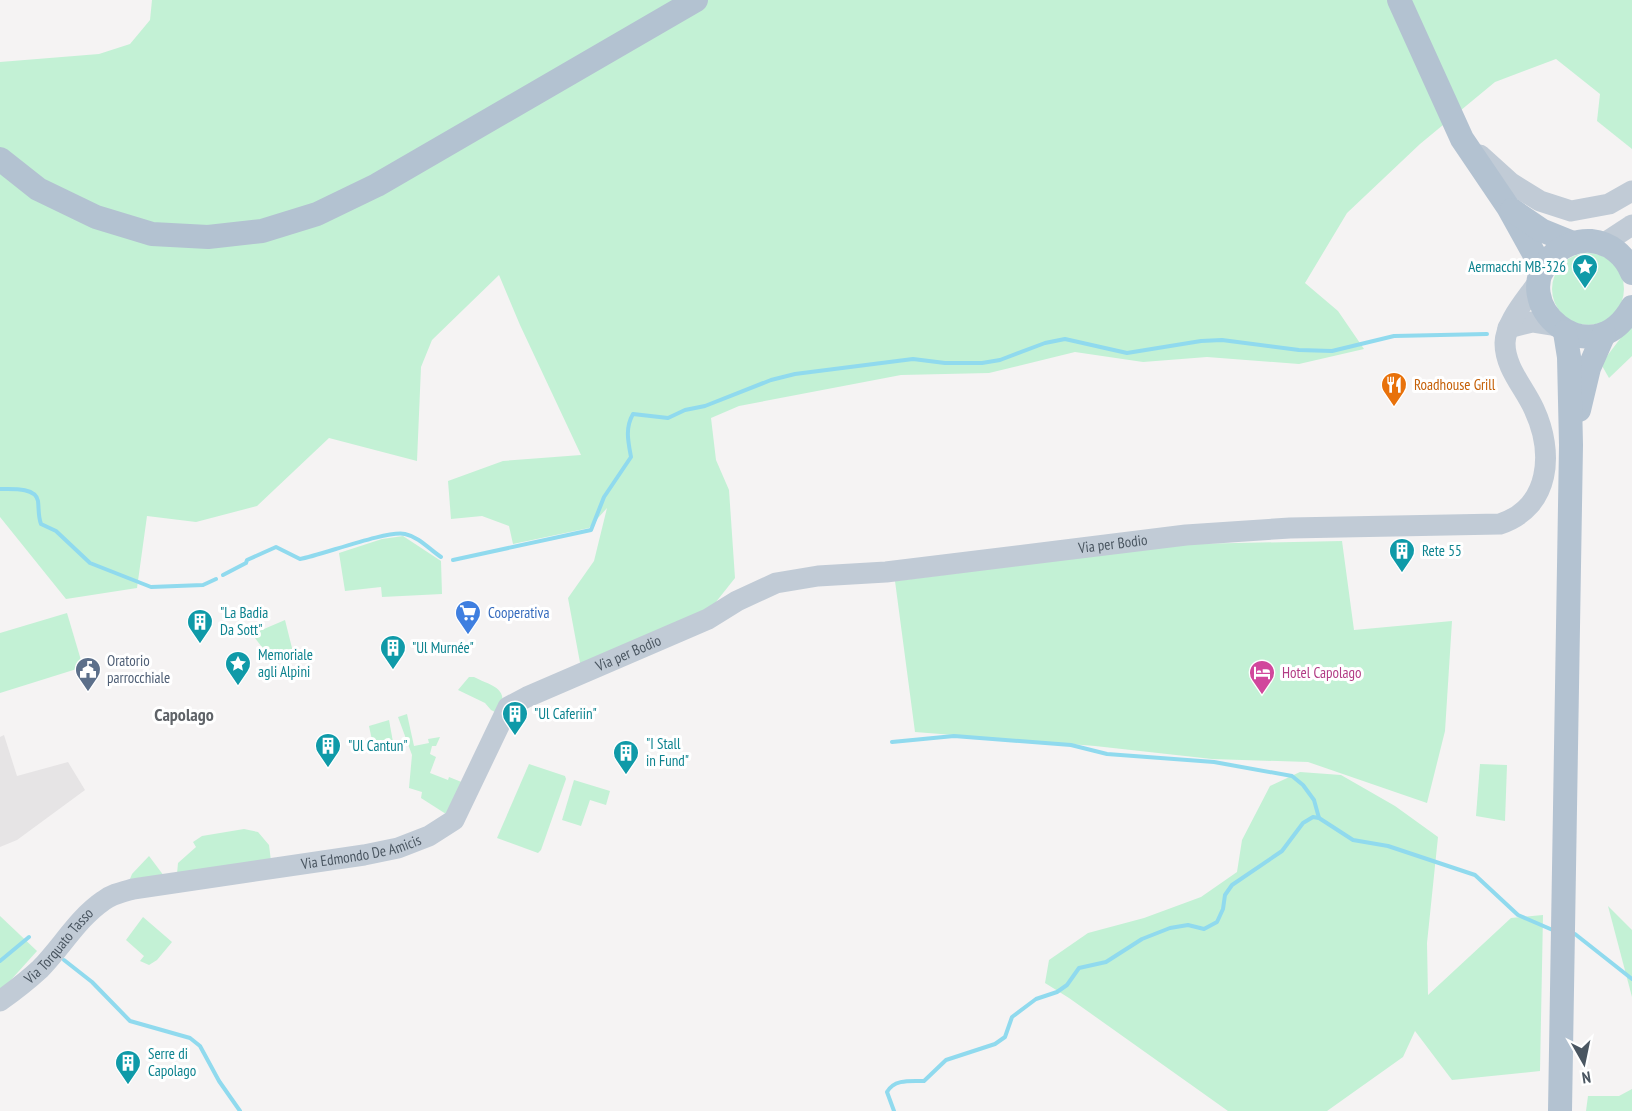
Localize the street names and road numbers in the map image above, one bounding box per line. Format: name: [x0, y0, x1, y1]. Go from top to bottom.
street label: Via per Bodio: [1076, 530, 1148, 557]
street label: Via per Bodio: [592, 630, 664, 676]
street label: Via Edmondo De Amicis: [299, 830, 424, 873]
street label: Via Torquato Tasso: [19, 904, 97, 988]

